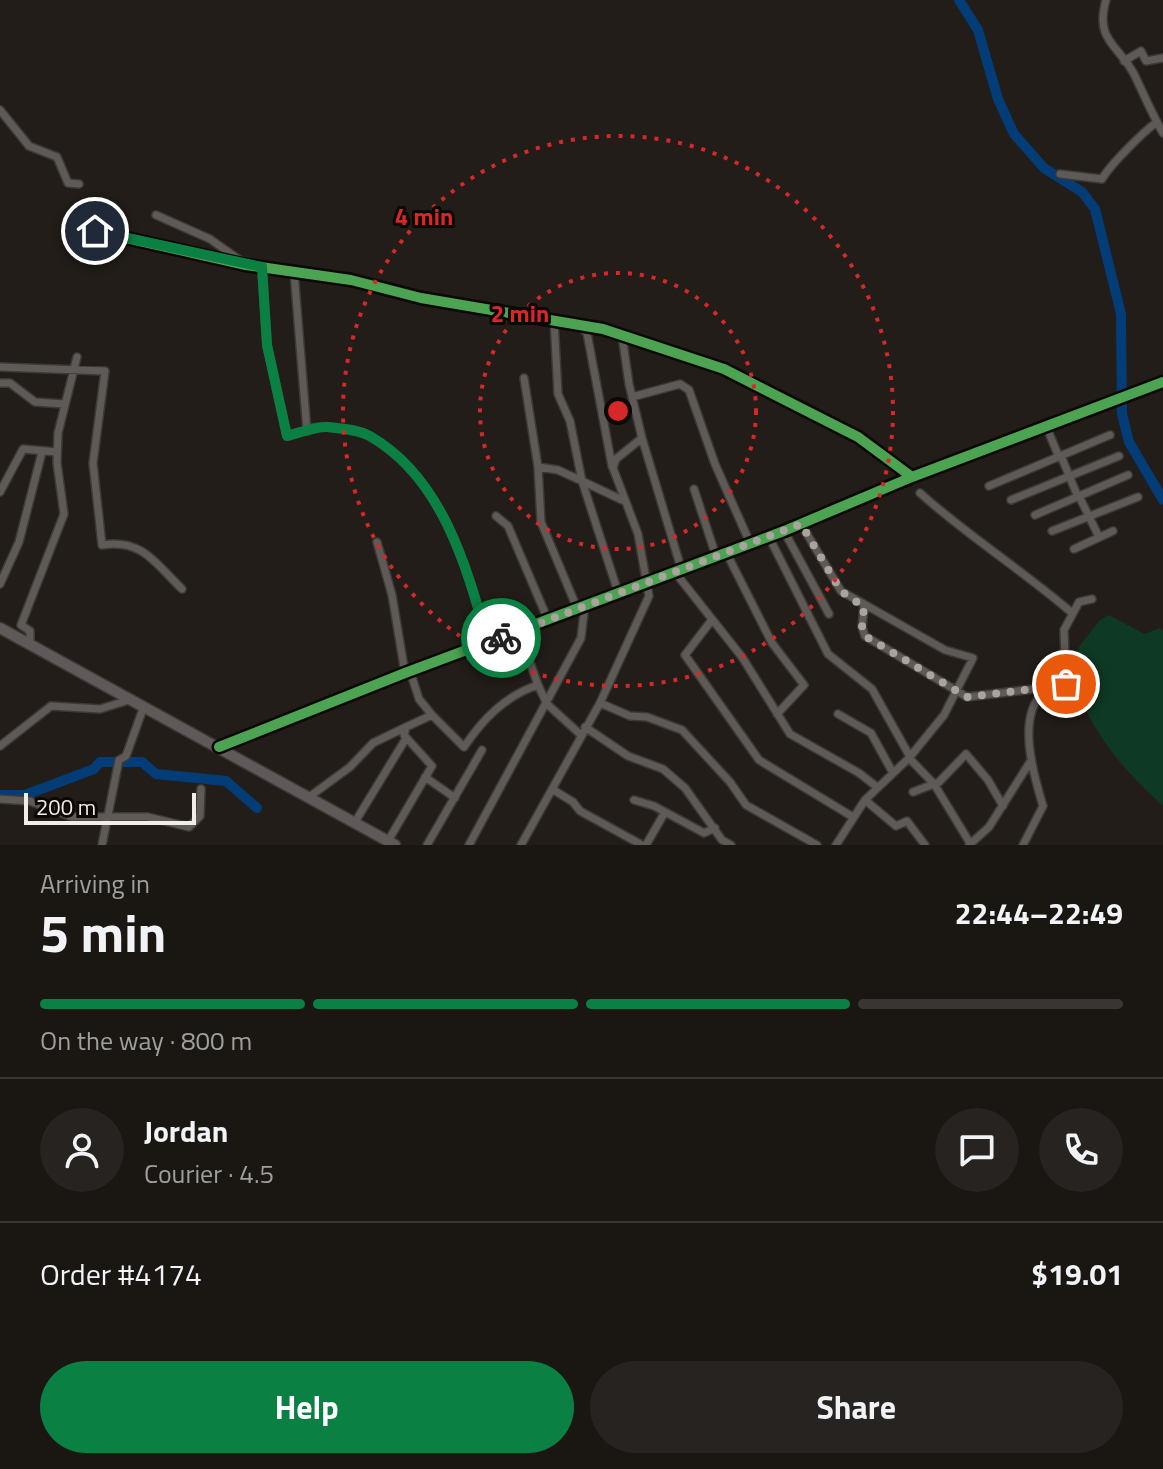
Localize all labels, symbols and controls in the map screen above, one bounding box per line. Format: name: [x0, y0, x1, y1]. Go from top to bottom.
pin: [61, 197, 129, 265]
text: 4 min: [395, 198, 453, 234]
icon: home: [73, 209, 117, 253]
text: 2 min: [491, 295, 549, 331]
centre of rings: [604, 397, 632, 425]
courier: [461, 598, 541, 678]
icon: bike: [479, 616, 523, 660]
pin: [1032, 650, 1100, 718]
icon: bag: [1044, 662, 1088, 706]
scale bar: [24, 789, 196, 825]
text: 200 m: [36, 790, 96, 824]
text: Arriving in: [40, 864, 150, 903]
text: 22:44–22:49: [955, 890, 1123, 936]
text: 5 min: [40, 893, 166, 972]
text: On the way · 800 m: [40, 1021, 252, 1060]
button: person: [40, 1108, 124, 1192]
text: Jordan: [144, 1108, 228, 1154]
button: chat: [935, 1108, 1019, 1192]
button: phone: [1039, 1108, 1123, 1192]
text: Courier · 4.5: [144, 1154, 274, 1193]
text: Order #4174: [40, 1251, 202, 1297]
text: $19.01: [1031, 1251, 1123, 1297]
button: Help: [40, 1361, 574, 1453]
button: Share: [590, 1361, 1123, 1453]

